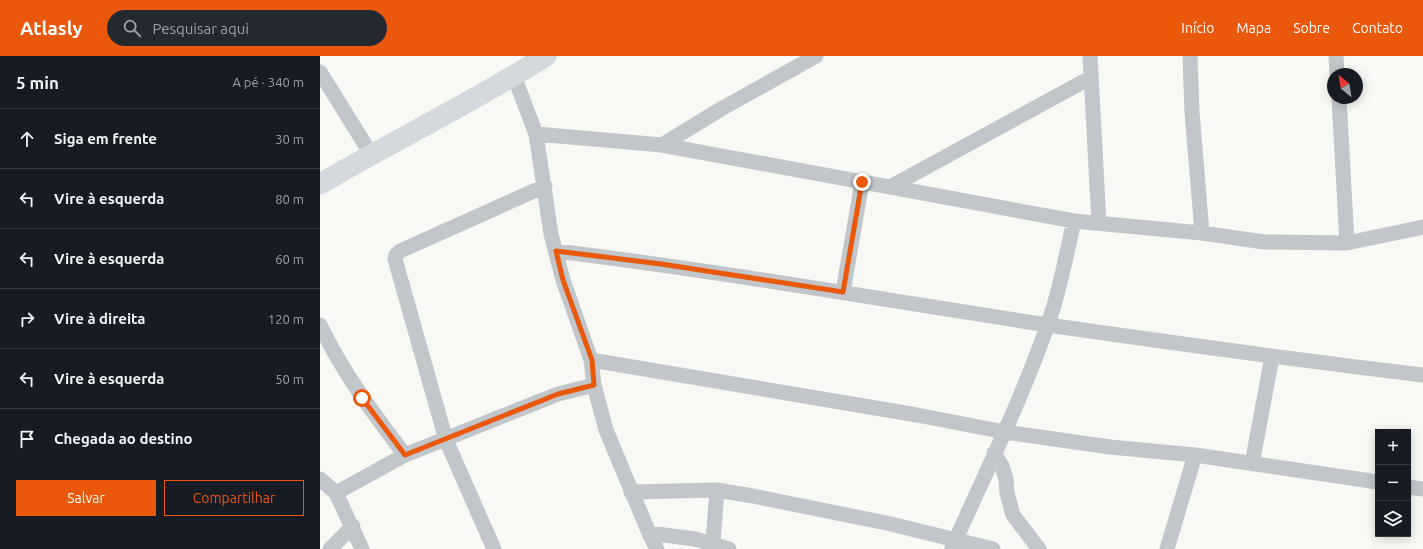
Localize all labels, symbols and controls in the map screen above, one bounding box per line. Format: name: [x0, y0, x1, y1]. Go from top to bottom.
search box: [107, 10, 387, 46]
text: Atlasly: [20, 17, 83, 39]
icon: search: [121, 17, 143, 39]
text: Pesquisar aqui: [153, 20, 249, 37]
text: Início: [1181, 20, 1214, 36]
text: Mapa: [1236, 20, 1271, 36]
text: Sobre: [1293, 20, 1330, 36]
text: Contato: [1352, 20, 1403, 36]
north arrow: [1327, 68, 1363, 104]
text: 5 min: [16, 73, 59, 92]
text: A pé · 340 m: [232, 75, 304, 89]
icon: ahead: [16, 128, 38, 150]
text: Siga em frente: [54, 130, 157, 147]
text: 30 m: [275, 132, 304, 146]
route end: [853, 173, 871, 191]
icon: left: [16, 188, 38, 210]
text: Vire à esquerda: [54, 190, 164, 207]
text: 80 m: [275, 192, 304, 206]
icon: left: [16, 248, 38, 270]
text: Vire à esquerda: [54, 250, 164, 267]
text: 60 m: [275, 252, 304, 266]
icon: right: [16, 308, 38, 330]
text: Vire à direita: [54, 310, 146, 327]
text: 120 m: [268, 312, 304, 326]
icon: left: [16, 368, 38, 390]
text: Vire à esquerda: [54, 370, 164, 387]
text: 50 m: [275, 372, 304, 386]
route start: [353, 389, 371, 407]
icon: arrive: [16, 428, 38, 450]
map controls: [1375, 429, 1411, 537]
button: +: [1375, 429, 1411, 465]
text: Chegada ao destino: [54, 430, 193, 447]
button: −: [1375, 465, 1411, 501]
button: Salvar: [16, 480, 156, 516]
button: Compartilhar: [164, 480, 304, 516]
button: layers: [1375, 501, 1411, 537]

